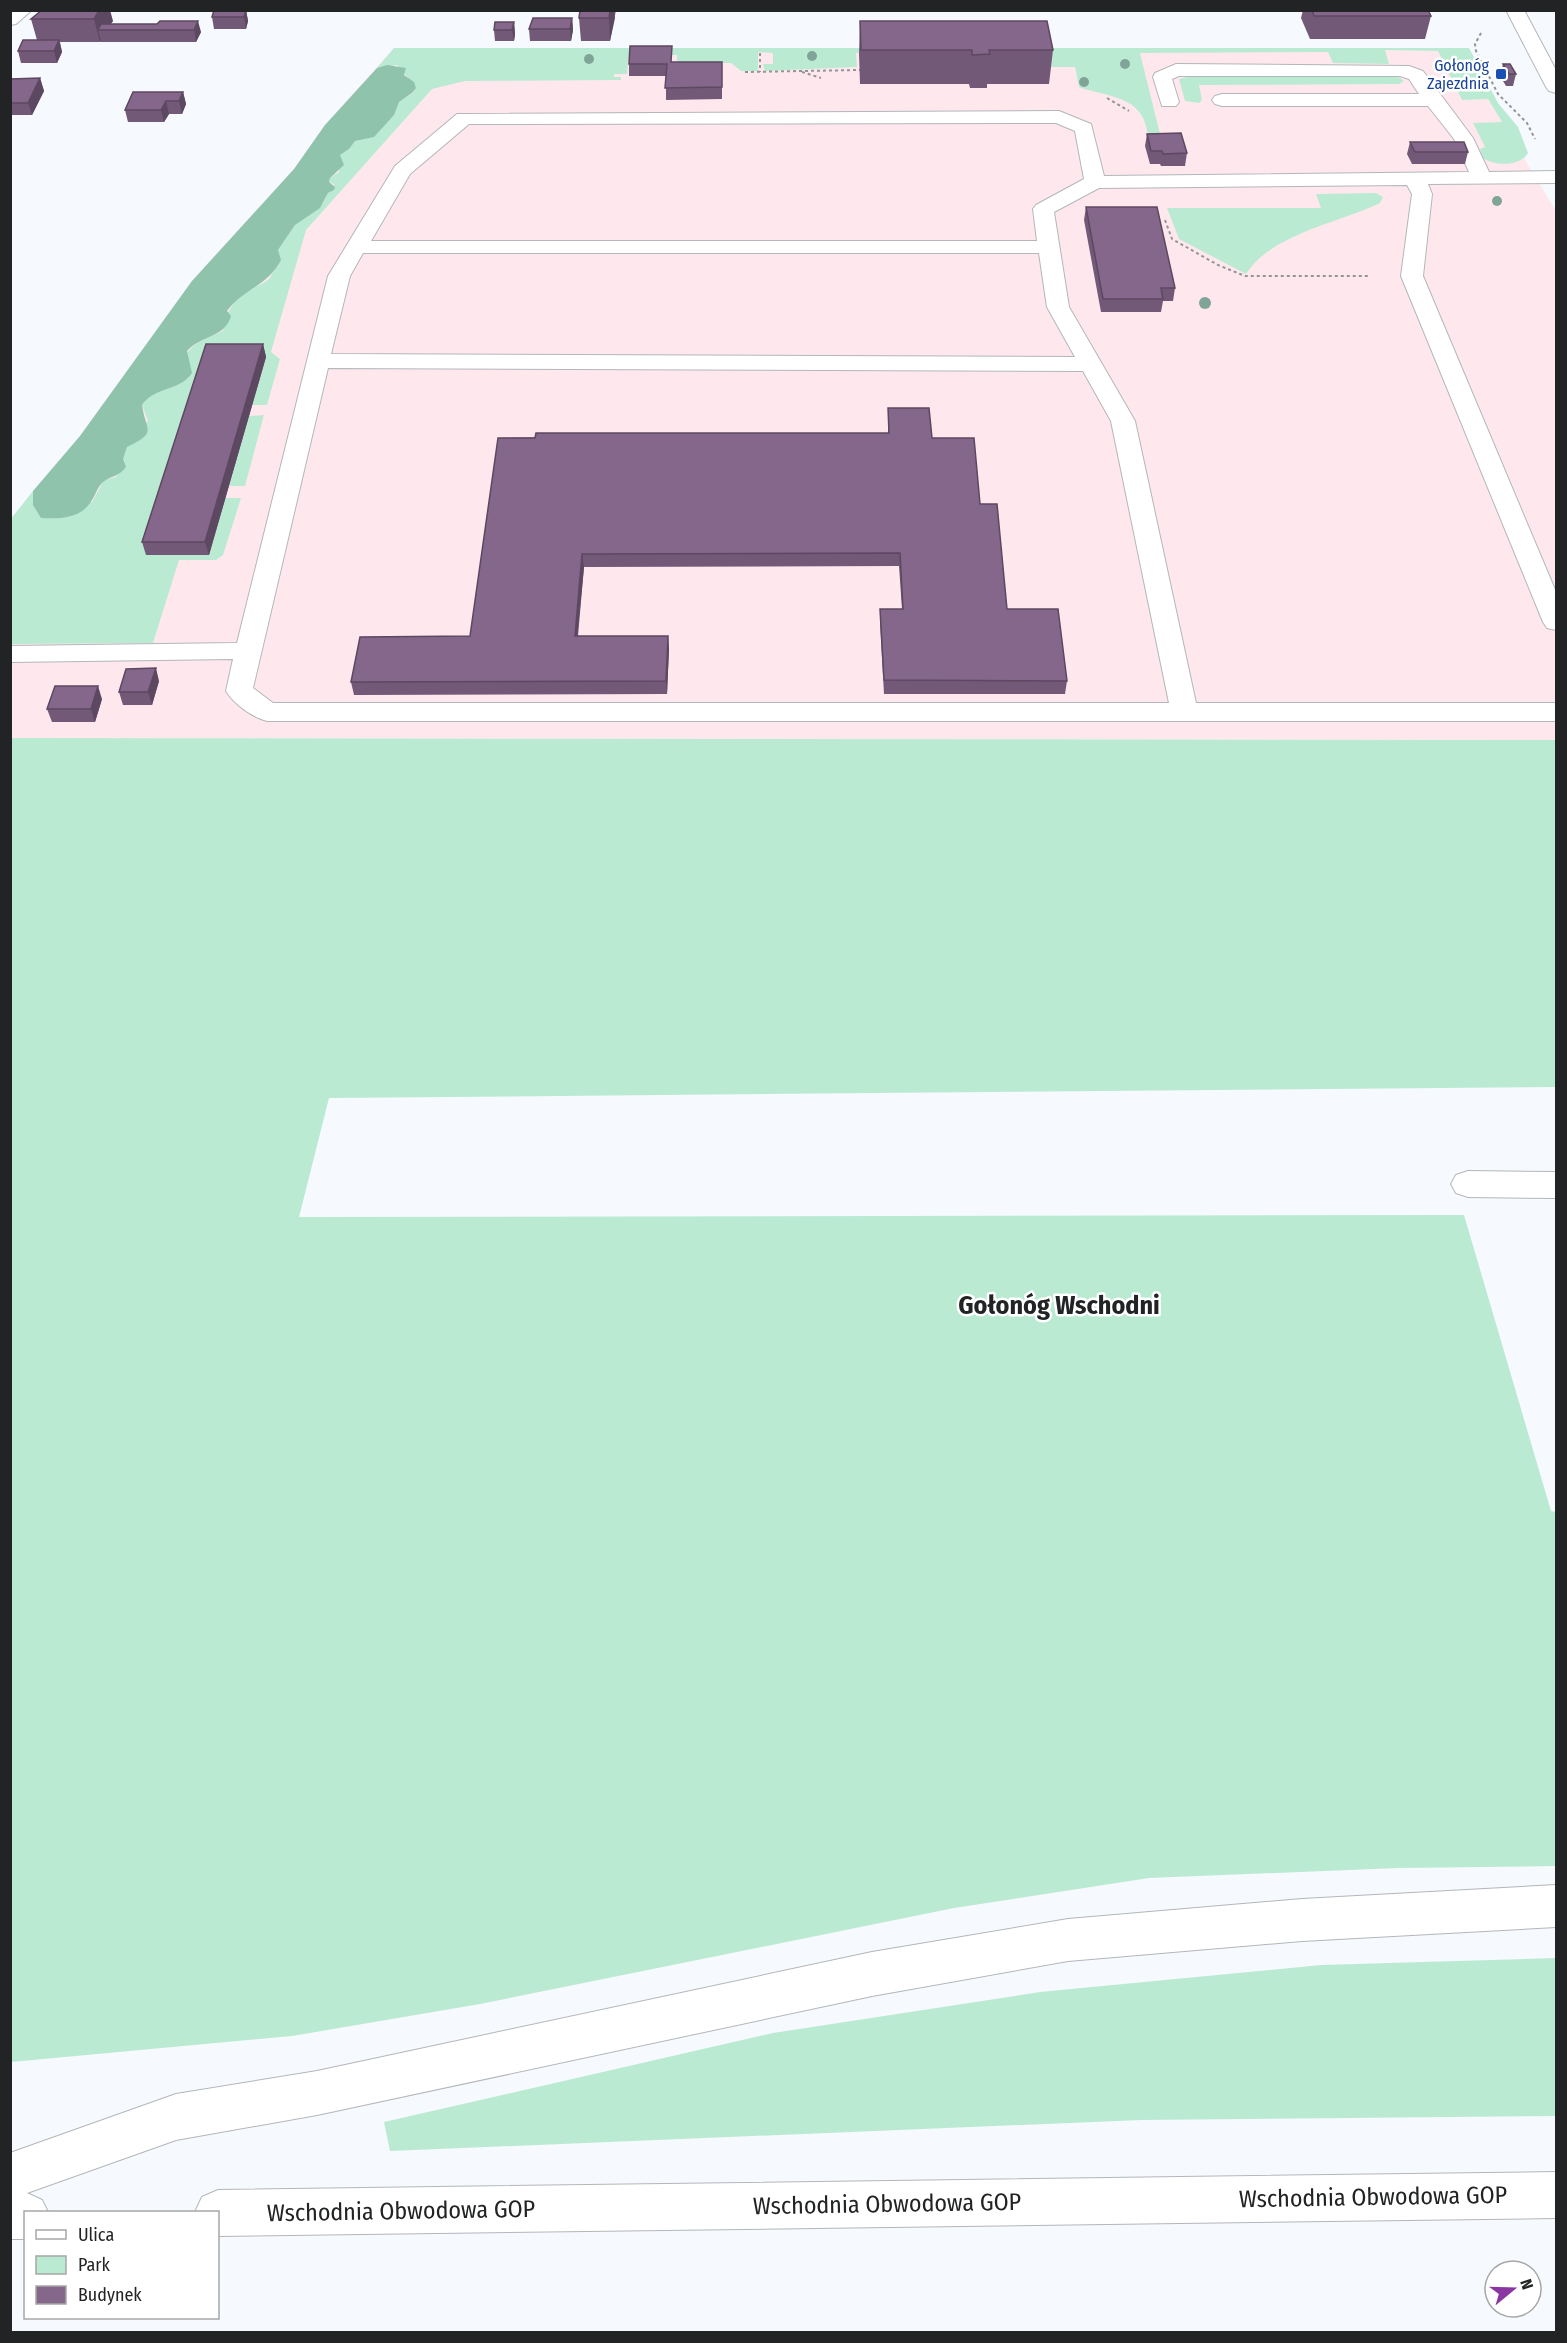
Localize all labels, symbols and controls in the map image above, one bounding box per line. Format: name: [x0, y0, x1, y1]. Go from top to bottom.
place label: Gołonóg Zajezdnia: [1427, 56, 1489, 93]
marker: Gołonóg Zajezdnia: [1494, 67, 1508, 81]
district label: Gołonóg Wschodni: [958, 1290, 1160, 1321]
street label: Wschodnia Obwodowa GOP: [1239, 2181, 1507, 2213]
street label: Wschodnia Obwodowa GOP: [753, 2188, 1021, 2220]
street label: Wschodnia Obwodowa GOP: [267, 2195, 535, 2227]
legend: [24, 2211, 219, 2319]
text: Ulica: [78, 2224, 114, 2246]
text: Park: [78, 2254, 111, 2276]
north arrow: [1483, 2259, 1543, 2319]
text: N: [1516, 2277, 1537, 2292]
text: Budynek: [78, 2284, 142, 2306]

